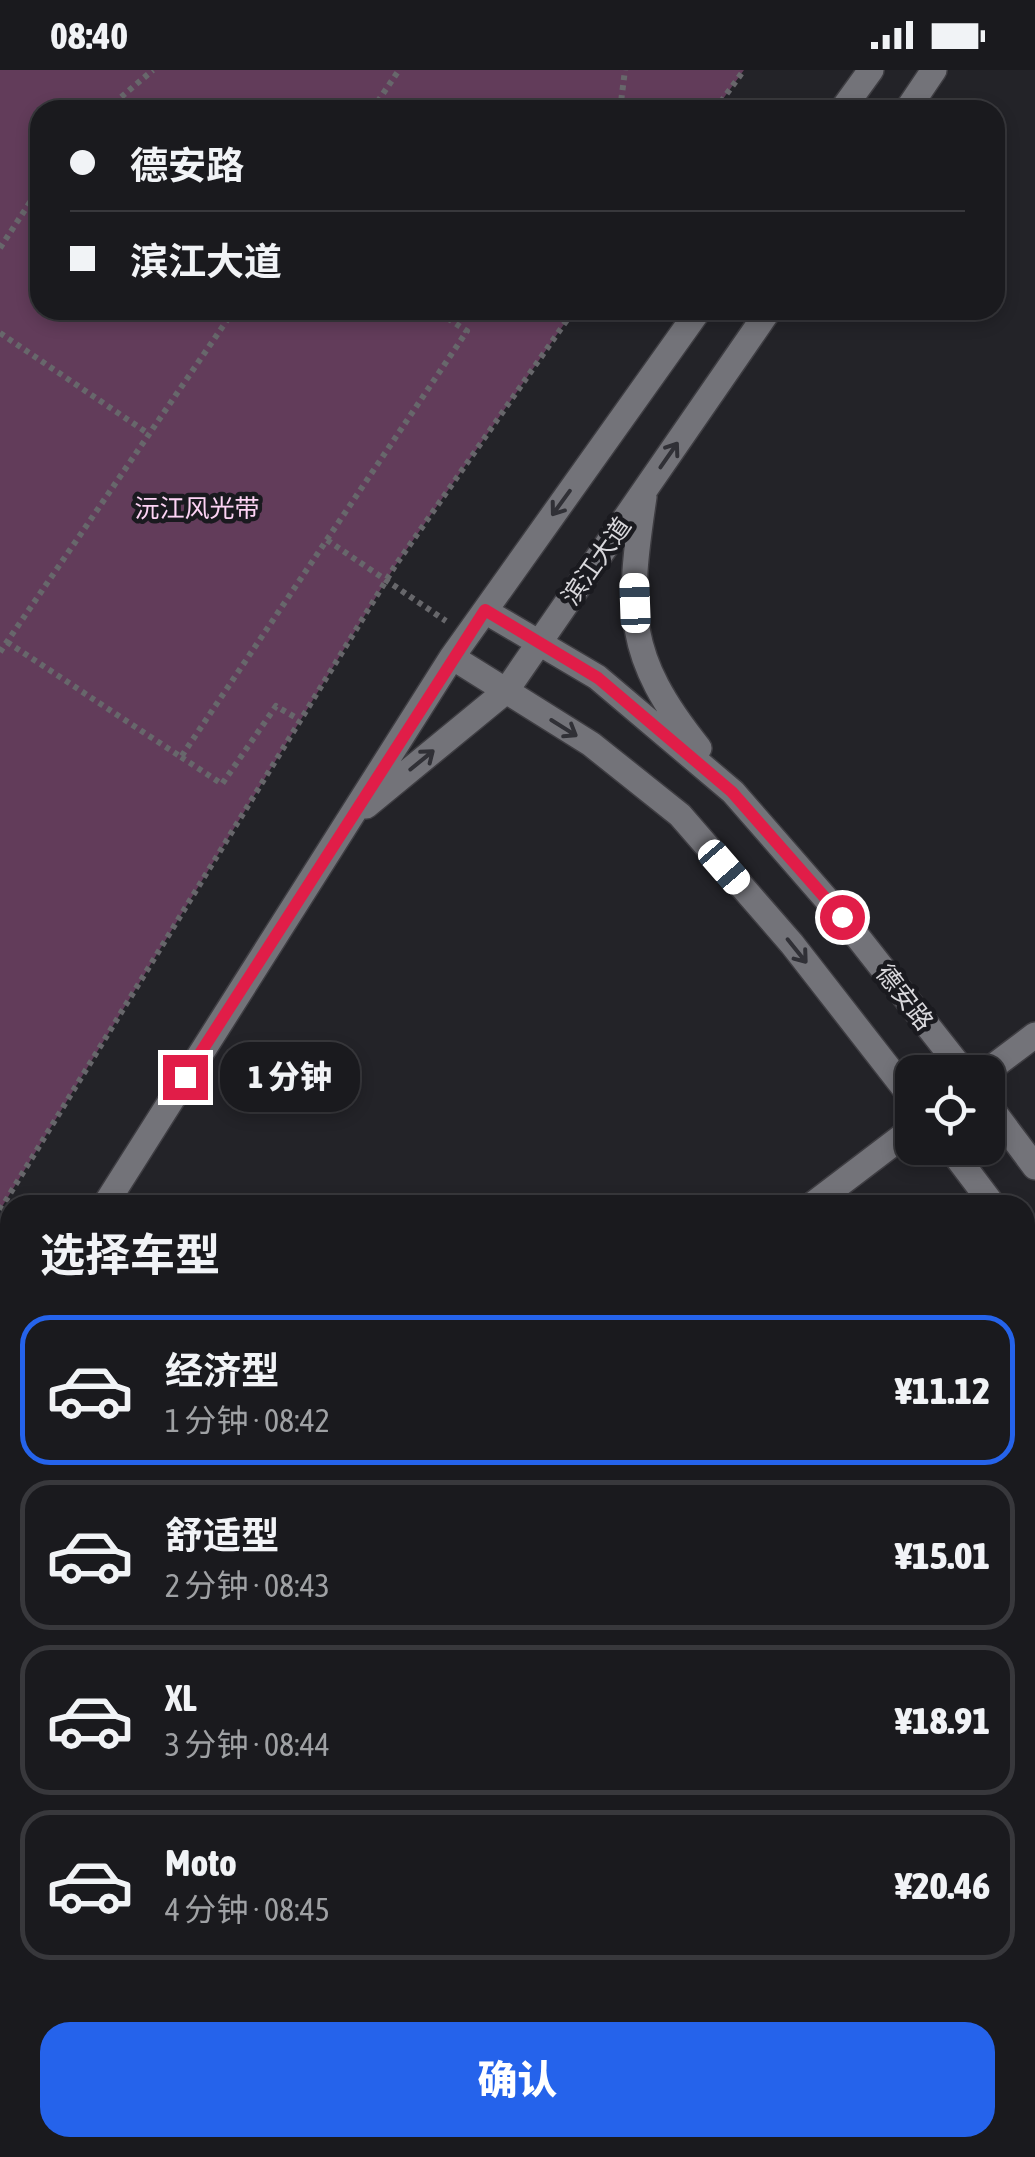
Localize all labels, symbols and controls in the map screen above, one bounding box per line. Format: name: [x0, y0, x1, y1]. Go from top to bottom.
text: 08:40: [50, 14, 128, 57]
text: 德安路: [130, 144, 244, 187]
text: 滨江大道: [130, 240, 282, 283]
one-way arrow: [658, 442, 679, 470]
one-way arrow: [551, 489, 572, 517]
park label: 沅江风光带: [134, 494, 260, 522]
street label: 滨江大道: [556, 512, 636, 610]
car: [619, 572, 651, 634]
one-way arrow: [549, 717, 578, 738]
one-way arrow: [409, 749, 435, 771]
car: [693, 835, 755, 899]
route start: [820, 895, 865, 940]
one-way arrow: [786, 938, 808, 964]
street label: 德安路: [871, 959, 939, 1035]
callout: 1 分钟: [220, 1042, 360, 1112]
route end: [163, 1055, 208, 1100]
map controls: [895, 1055, 1005, 1165]
button: locate: [895, 1055, 1005, 1165]
text: 1 分钟: [248, 1058, 332, 1095]
text: 选择车型: [40, 1229, 220, 1281]
icon: car: [45, 1345, 135, 1435]
text: 经济型: [165, 1349, 279, 1392]
text: ¥11.12: [895, 1369, 990, 1412]
text: 1 分钟 · 08:42: [165, 1402, 330, 1439]
icon: car: [45, 1510, 135, 1600]
text: 舒适型: [165, 1514, 279, 1557]
text: ¥15.01: [895, 1534, 990, 1577]
text: 2 分钟 · 08:43: [165, 1567, 330, 1604]
icon: car: [45, 1675, 135, 1765]
text: XL: [165, 1676, 197, 1719]
text: ¥18.91: [895, 1699, 990, 1742]
text: 3 分钟 · 08:44: [165, 1726, 330, 1763]
icon: car: [45, 1840, 135, 1930]
text: Moto: [165, 1841, 237, 1884]
text: ¥20.46: [895, 1864, 990, 1907]
text: 4 分钟 · 08:45: [165, 1891, 330, 1928]
button: 确认: [40, 2022, 995, 2137]

